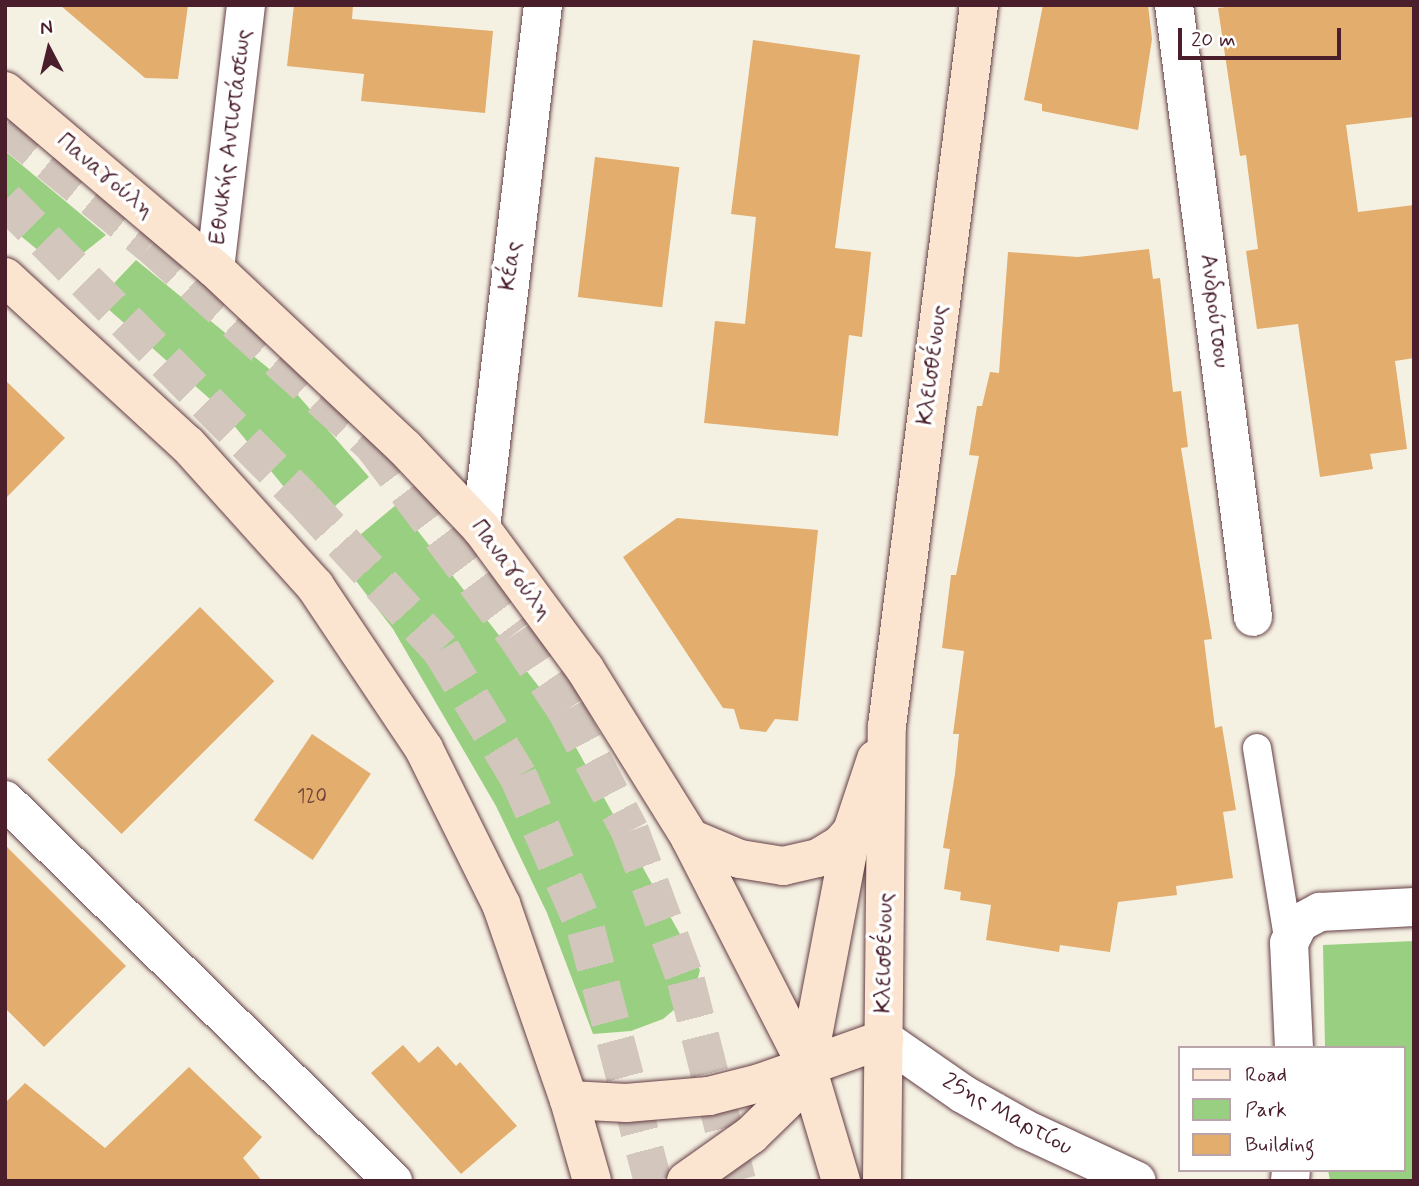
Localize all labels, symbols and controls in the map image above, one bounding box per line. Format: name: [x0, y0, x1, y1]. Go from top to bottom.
north arrow: [14, 14, 84, 84]
text: N: [39, 14, 54, 41]
scale bar: [1181, 14, 1344, 58]
text: 20 m: [1191, 26, 1236, 54]
street label: Εθνικής Αντιστάσεως: [204, 28, 258, 246]
street label: Παναγούλη: [51, 127, 159, 225]
street label: Κέας: [494, 240, 528, 292]
street label: Ανδρούτσου: [1193, 252, 1235, 370]
street label: Κλεισθένους: [912, 303, 954, 427]
street label: Παναγούλη: [464, 514, 558, 626]
house number: 120: [297, 786, 327, 808]
street label: Κλεισθένους: [870, 892, 900, 1014]
legend: [1178, 1046, 1405, 1172]
text: Road: [1245, 1061, 1287, 1089]
street label: 25ης Μαρτίου: [937, 1068, 1077, 1162]
text: Park: [1245, 1096, 1287, 1124]
text: Building: [1245, 1131, 1315, 1159]

